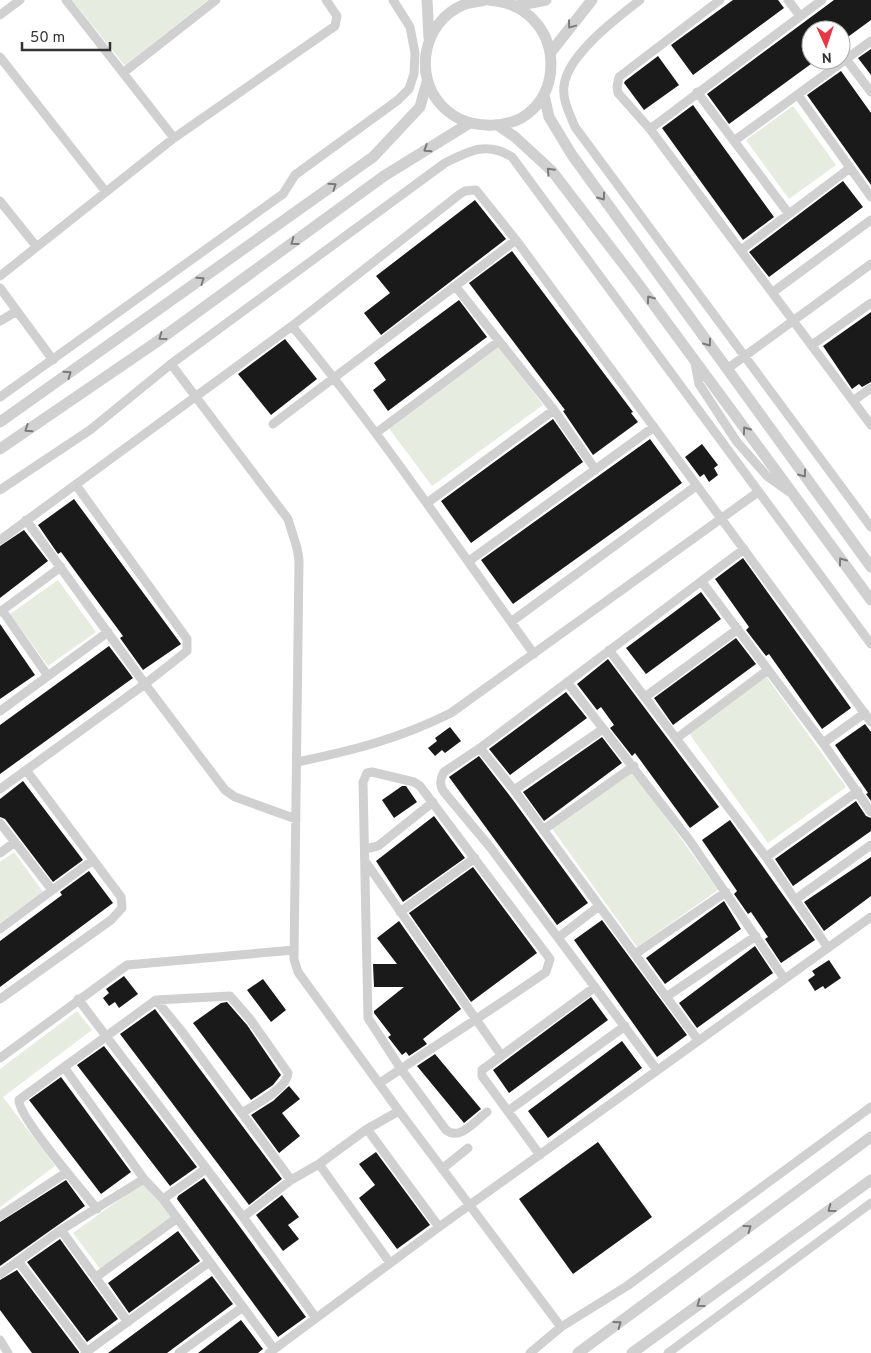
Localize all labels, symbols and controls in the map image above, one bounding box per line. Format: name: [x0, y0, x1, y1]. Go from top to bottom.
one-way arrow: [568, 19, 576, 28]
scale bar: [22, 20, 110, 52]
north arrow: [801, 20, 851, 70]
text: 50 m: [30, 29, 65, 48]
text: N: [821, 48, 832, 65]
one-way arrow: [423, 143, 432, 152]
one-way arrow: [547, 167, 556, 176]
one-way arrow: [327, 183, 337, 192]
one-way arrow: [596, 191, 605, 201]
one-way arrow: [290, 236, 299, 245]
one-way arrow: [195, 277, 205, 286]
one-way arrow: [647, 295, 656, 305]
one-way arrow: [159, 332, 168, 340]
one-way arrow: [701, 337, 711, 346]
one-way arrow: [62, 371, 72, 380]
one-way arrow: [24, 423, 33, 433]
one-way arrow: [744, 427, 752, 436]
one-way arrow: [797, 468, 806, 478]
one-way arrow: [839, 557, 848, 567]
one-way arrow: [828, 1203, 837, 1212]
one-way arrow: [742, 1225, 751, 1233]
one-way arrow: [696, 1298, 706, 1307]
one-way arrow: [612, 1321, 622, 1330]

